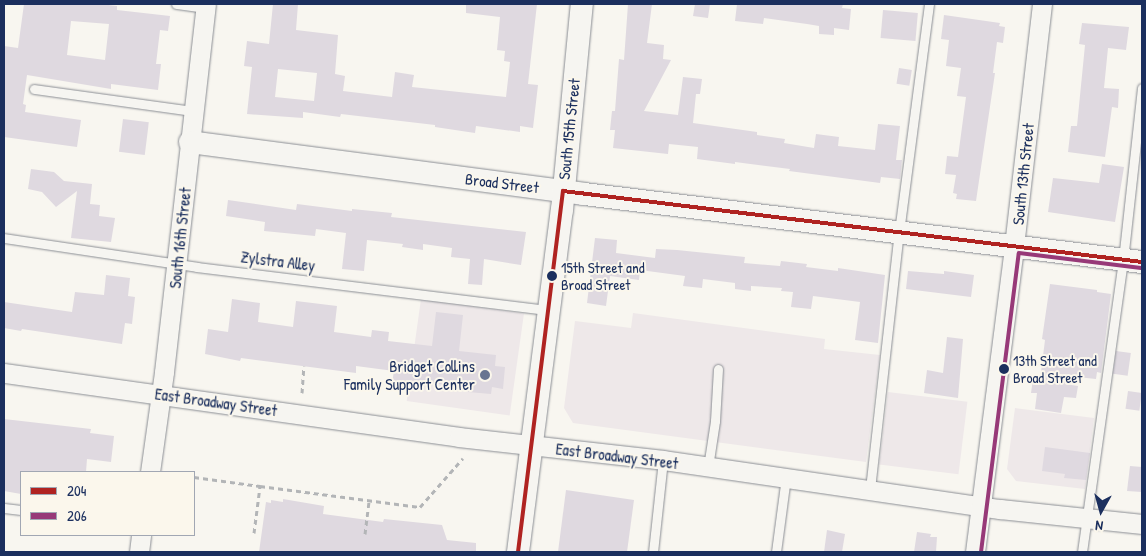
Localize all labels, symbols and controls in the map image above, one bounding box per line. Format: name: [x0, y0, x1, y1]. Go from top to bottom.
street label: South 15th Street: [554, 77, 584, 181]
street label: South 13th Street: [1008, 122, 1038, 226]
street label: Broad Street: [464, 169, 540, 197]
street label: South 16th Street: [165, 187, 195, 289]
street label: Zylstra Alley: [240, 247, 316, 275]
place label: 15th Street and Broad Street: [561, 258, 645, 293]
marker: 15th Street and Broad Street: [547, 271, 557, 281]
place label: 13th Street and Broad Street: [1013, 351, 1097, 386]
place label: Bridget Collins Family Support Center: [344, 356, 475, 394]
marker: 13th Street and Broad Street: [999, 364, 1009, 374]
marker: Bridget Collins Family Support Center: [479, 369, 491, 381]
street label: East Broadway Street: [154, 384, 278, 420]
street label: East Broadway Street: [555, 439, 679, 473]
legend: [20, 471, 195, 536]
text: 204: [67, 480, 86, 501]
north arrow: [1076, 486, 1126, 536]
text: 206: [67, 505, 87, 526]
text: N: [1094, 517, 1104, 536]

